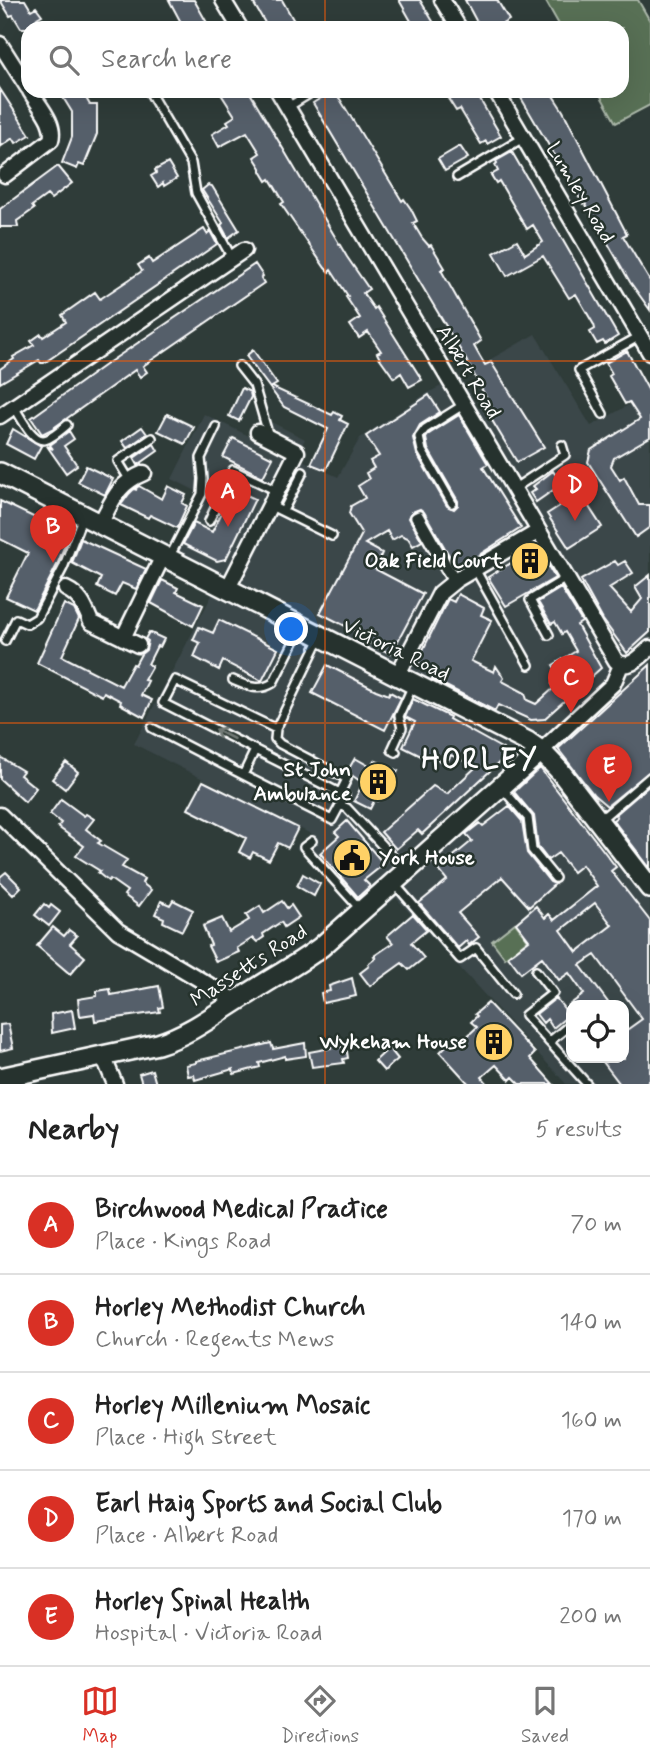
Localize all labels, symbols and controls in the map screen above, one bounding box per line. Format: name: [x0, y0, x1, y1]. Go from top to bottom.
search box: [21, 21, 629, 98]
icon: search: [45, 41, 83, 79]
text: Search here: [101, 43, 232, 77]
street label: Lumley Road: [539, 137, 621, 249]
street label: Albert Road: [429, 320, 507, 424]
pin: D: [552, 463, 598, 521]
pin: A: [205, 469, 251, 527]
pin: B: [30, 505, 76, 563]
building icon: Oak Field Court: [509, 540, 551, 582]
place label: Oak Field Court: [364, 547, 504, 575]
your location: [274, 612, 308, 646]
street label: Victoria Road: [338, 612, 454, 688]
pin: C: [548, 655, 594, 713]
one-way arrow: [214, 727, 235, 741]
district label: HORLEY: [421, 742, 539, 779]
pin: E: [586, 744, 632, 802]
place label: St John Ambulance: [254, 756, 352, 808]
building icon: St John Ambulance: [357, 761, 399, 803]
public building icon: York House: [331, 837, 373, 879]
place label: York House: [379, 844, 475, 872]
street label: Massetts Road: [185, 918, 313, 1014]
map controls: [566, 1000, 629, 1063]
button: locate: [566, 1000, 629, 1063]
building icon: Wykeham House: [473, 1021, 515, 1063]
place label: Wykeham House: [319, 1028, 467, 1056]
text: Nearby: [28, 1110, 119, 1149]
text: 5 results: [536, 1115, 622, 1145]
text: Birchwood Medical Practice: [95, 1193, 388, 1227]
text: A: [43, 1210, 59, 1240]
text: 70 m: [570, 1210, 622, 1240]
text: Place · Kings Road: [95, 1227, 271, 1257]
text: Horley Methodist Church: [95, 1291, 365, 1325]
text: B: [44, 1308, 58, 1338]
text: 140 m: [559, 1308, 622, 1338]
text: Church · Regents Mews: [95, 1325, 334, 1355]
text: Horley Millenium Mosaic: [95, 1389, 370, 1423]
text: C: [43, 1406, 59, 1436]
text: 160 m: [561, 1406, 622, 1436]
text: Place · High Street: [95, 1423, 277, 1453]
text: Earl Haig Sports and Social Club: [95, 1487, 442, 1521]
text: D: [43, 1504, 59, 1534]
text: 170 m: [562, 1504, 622, 1534]
text: Place · Albert Road: [95, 1521, 278, 1551]
text: Horley Spinal Health: [95, 1585, 310, 1619]
text: E: [44, 1602, 58, 1632]
text: 200 m: [559, 1602, 622, 1632]
text: Hospital · Victoria Road: [95, 1619, 322, 1649]
tab: Map: [81, 1682, 119, 1749]
tab: Directions: [281, 1682, 359, 1749]
tab: Saved: [521, 1682, 569, 1749]

